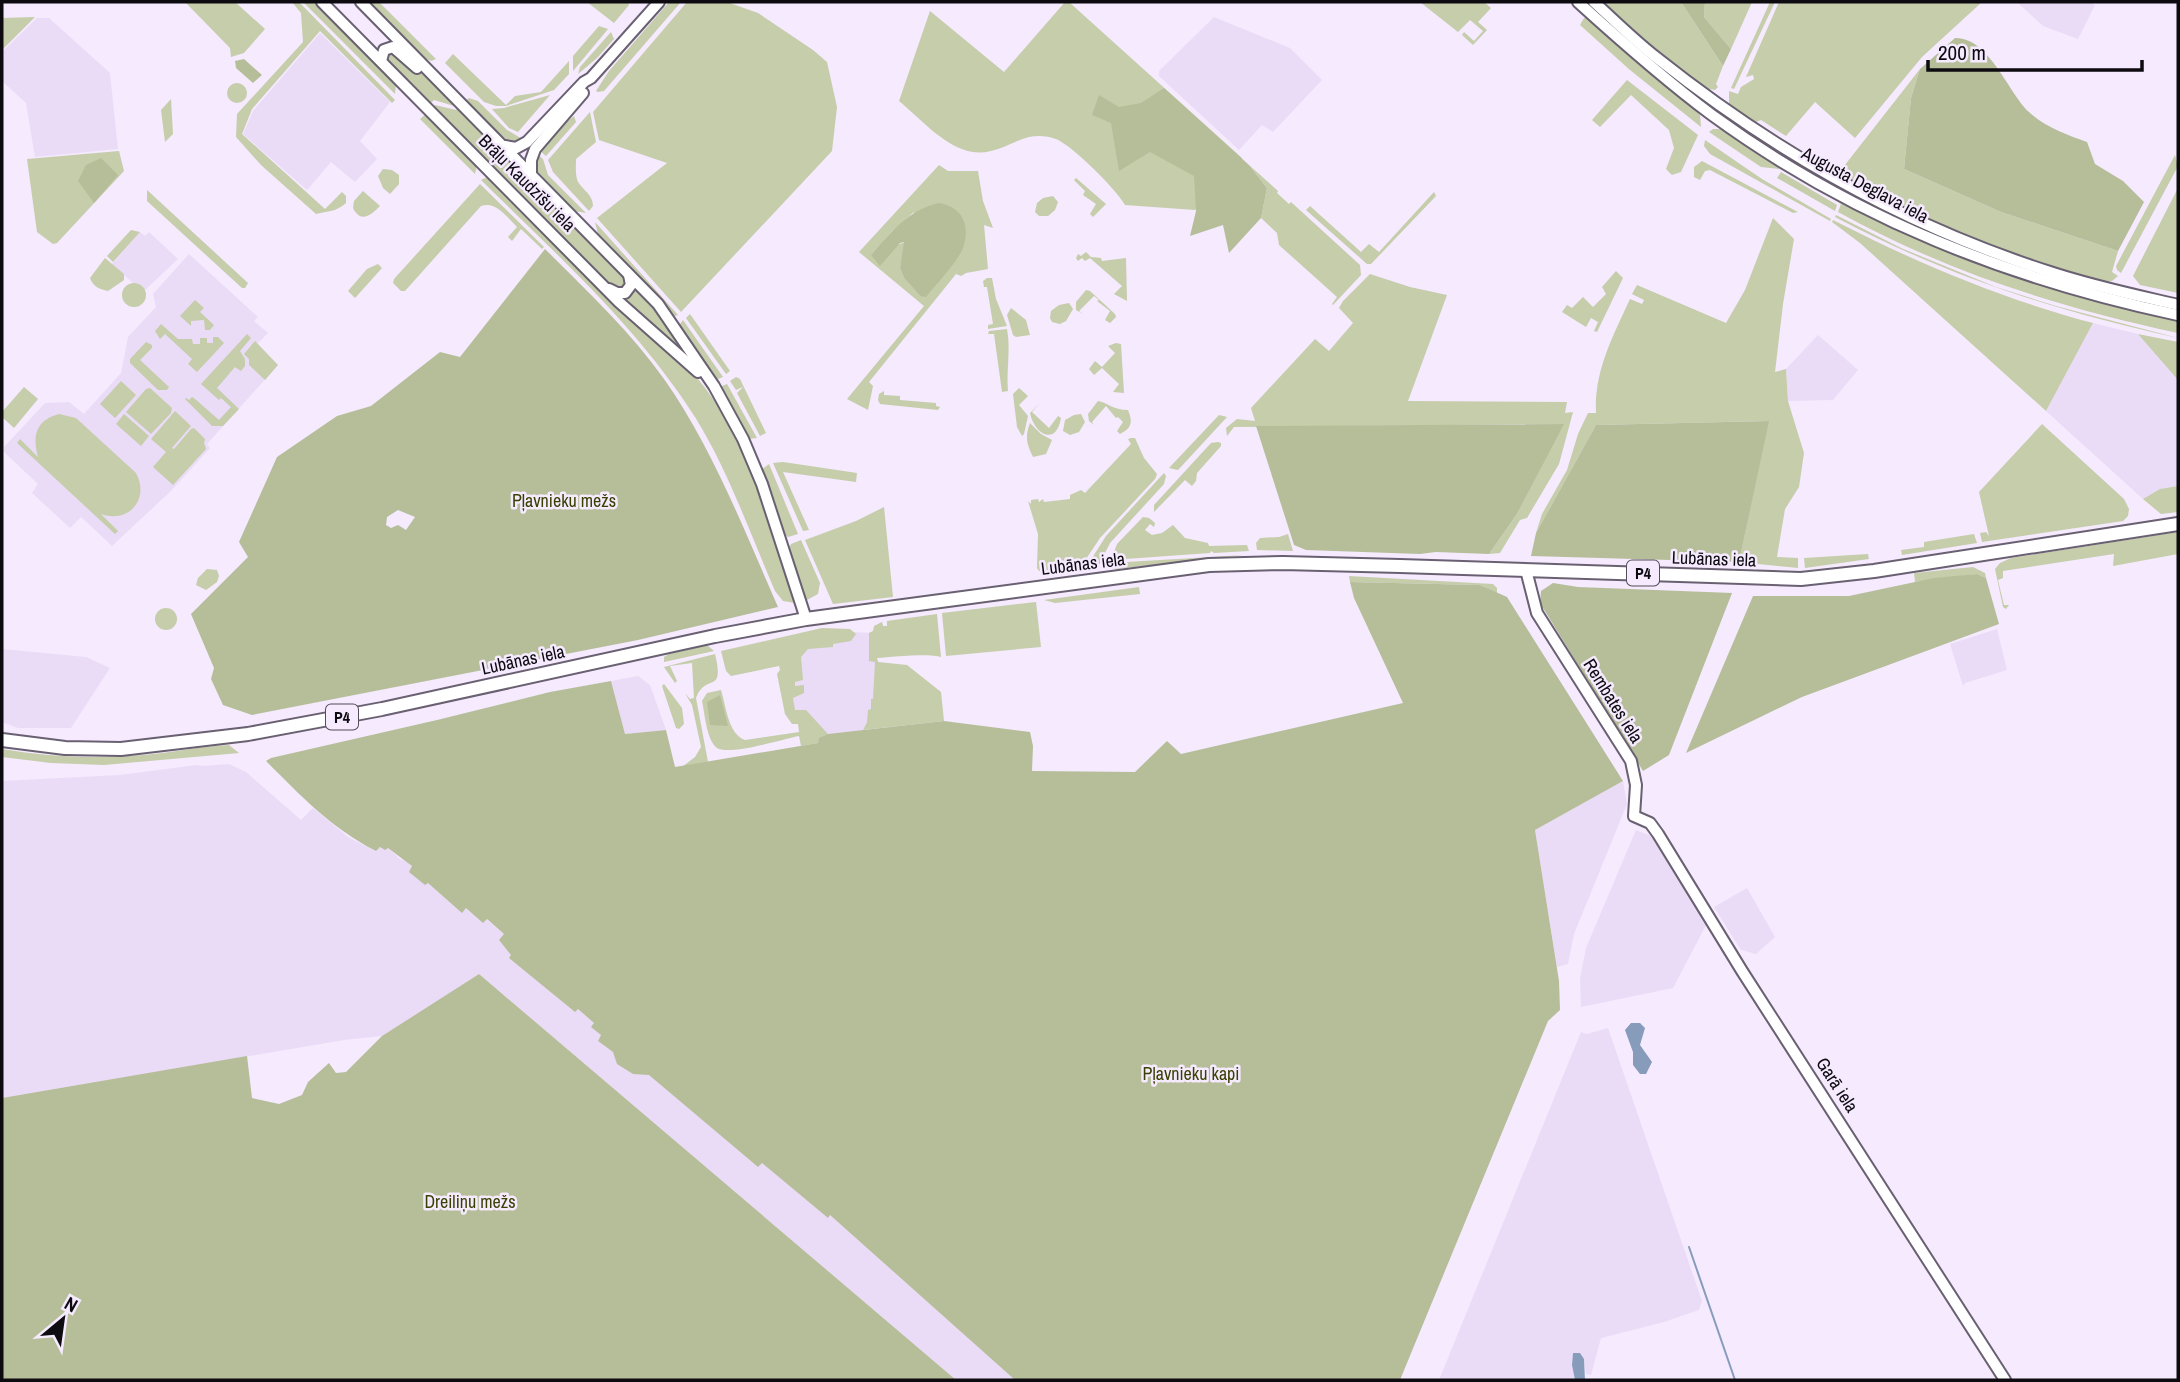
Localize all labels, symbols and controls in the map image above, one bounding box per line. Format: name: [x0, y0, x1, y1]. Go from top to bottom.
scale bar: [1928, 28, 2142, 72]
text: 200 m: [1938, 38, 1986, 67]
street label: Brāļu Kaudzīšu iela: [473, 129, 581, 237]
street label: Augusta Deglava iela: [1797, 140, 1933, 229]
park label: Pļavnieku mežs: [512, 488, 616, 513]
street label: Lubānas iela: [1671, 545, 1757, 572]
street label: Lubānas iela: [1039, 546, 1126, 581]
road number: P4: [1627, 560, 1659, 586]
street label: Lubānas iela: [479, 638, 567, 681]
street label: Rembates iela: [1578, 654, 1649, 748]
road number: P4: [326, 704, 358, 730]
street label: Garā iela: [1810, 1052, 1864, 1117]
park label: Pļavnieku kapi: [1143, 1061, 1239, 1086]
park label: Dreiliņu mežs: [424, 1189, 516, 1214]
north arrow: [28, 1284, 98, 1354]
text: N: [60, 1290, 82, 1318]

